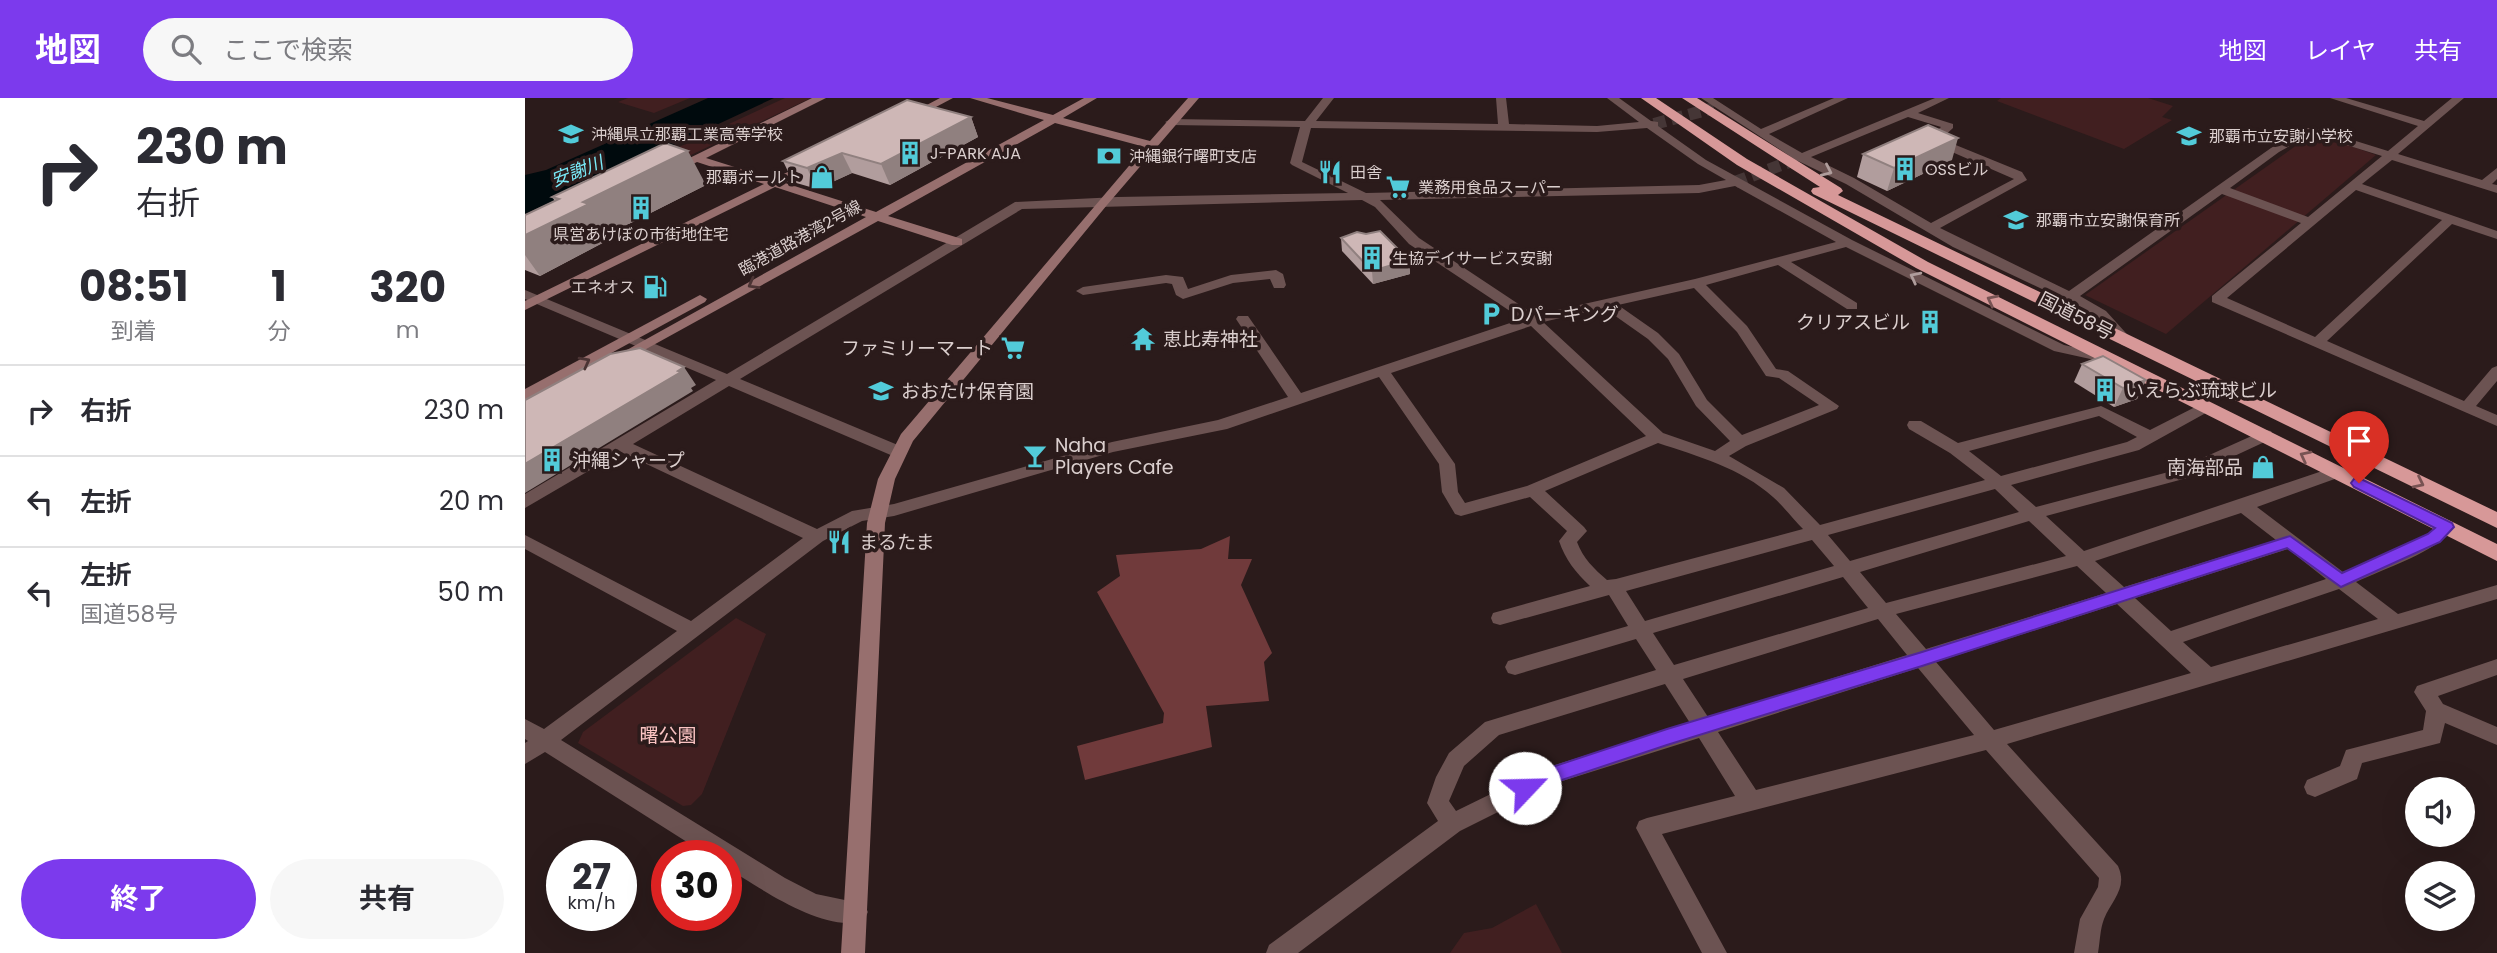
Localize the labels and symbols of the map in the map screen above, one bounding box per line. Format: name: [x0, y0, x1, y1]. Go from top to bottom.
school or university icon: 沖縄県立那覇工業高等学校: [557, 120, 585, 148]
school or university icon: 那覇市立安謝小学校: [2175, 122, 2203, 150]
place label: 沖縄県立那覇工業高等学校: [591, 123, 783, 146]
place label: 那覇市立安謝小学校: [2209, 125, 2353, 148]
building icon: J-PARK AJA: [896, 139, 924, 167]
place label: J-PARK AJA: [930, 142, 1021, 165]
bank icon: 沖縄銀行曙町支店: [1095, 142, 1123, 170]
place label: 沖縄銀行曙町支店: [1129, 145, 1257, 168]
water label: 安謝川: [547, 149, 609, 192]
building icon: OSSビル: [1891, 155, 1919, 183]
restaurant icon: 田舎: [1316, 158, 1344, 186]
place label: OSSビル: [1925, 158, 1988, 181]
place label: 田舎: [1350, 161, 1382, 184]
one-way arrow: [1820, 162, 1832, 176]
shop icon: 那覇ボールト: [808, 163, 836, 191]
place label: 那覇ボールト: [706, 166, 802, 189]
supermarket icon: 業務用食品スーパー: [1384, 173, 1412, 201]
place label: 業務用食品スーパー: [1418, 176, 1562, 199]
building icon: 県営あけぼの市街地住宅: [627, 194, 655, 222]
street label: 臨港道路港湾2号線: [734, 195, 866, 281]
school or university icon: 那覇市立安謝保育所: [2002, 206, 2030, 234]
place label: 那覇市立安謝保育所: [2036, 209, 2180, 232]
place label: 県営あけぼの市街地住宅: [553, 223, 729, 246]
building icon: 生協デイサービス安謝: [1358, 244, 1386, 272]
place label: 生協デイサービス安謝: [1392, 247, 1552, 270]
one-way arrow: [1910, 272, 1922, 286]
fuel station icon: エネオス: [641, 273, 669, 301]
place label: エネオス: [571, 276, 635, 299]
one-way arrow: [748, 276, 761, 289]
street label: 国道58号: [2034, 286, 2118, 346]
one-way arrow: [1987, 294, 1999, 308]
parking icon: Dパーキング: [1477, 300, 1505, 328]
place label: Dパーキング: [1511, 301, 1619, 328]
building icon: クリアスビル: [1916, 308, 1944, 336]
place label: クリアスビル: [1796, 309, 1910, 336]
temple icon: 恵比寿神社: [1129, 325, 1157, 353]
place label: 恵比寿神社: [1163, 326, 1258, 353]
supermarket icon: ファミリーマート: [999, 334, 1027, 362]
place label: ファミリーマート: [841, 335, 993, 362]
one-way arrow: [578, 357, 590, 370]
building icon: いえらぶ琉球ビル: [2091, 376, 2119, 404]
school or university icon: おおたけ保育園: [867, 377, 895, 405]
place label: いえらぶ琉球ビル: [2125, 377, 2277, 404]
place label: おおたけ保育園: [901, 378, 1034, 405]
pin: [2329, 411, 2389, 483]
place label: Naha Players Cafe: [1055, 432, 1174, 481]
bar icon: Naha Players Cafe: [1021, 442, 1049, 470]
building icon: 沖縄シャープ: [538, 446, 566, 474]
place label: 沖縄シャープ: [572, 447, 685, 474]
one-way arrow: [2300, 450, 2312, 464]
shop icon: 南海部品: [2249, 453, 2277, 481]
place label: 南海部品: [2167, 454, 2243, 481]
one-way arrow: [2412, 475, 2424, 489]
restaurant icon: まるたま: [825, 528, 853, 556]
place label: まるたま: [859, 529, 934, 556]
park label: 曙公園: [639, 722, 697, 749]
position arrow: [1488, 751, 1562, 825]
speed limit sign: 30: [651, 840, 742, 931]

